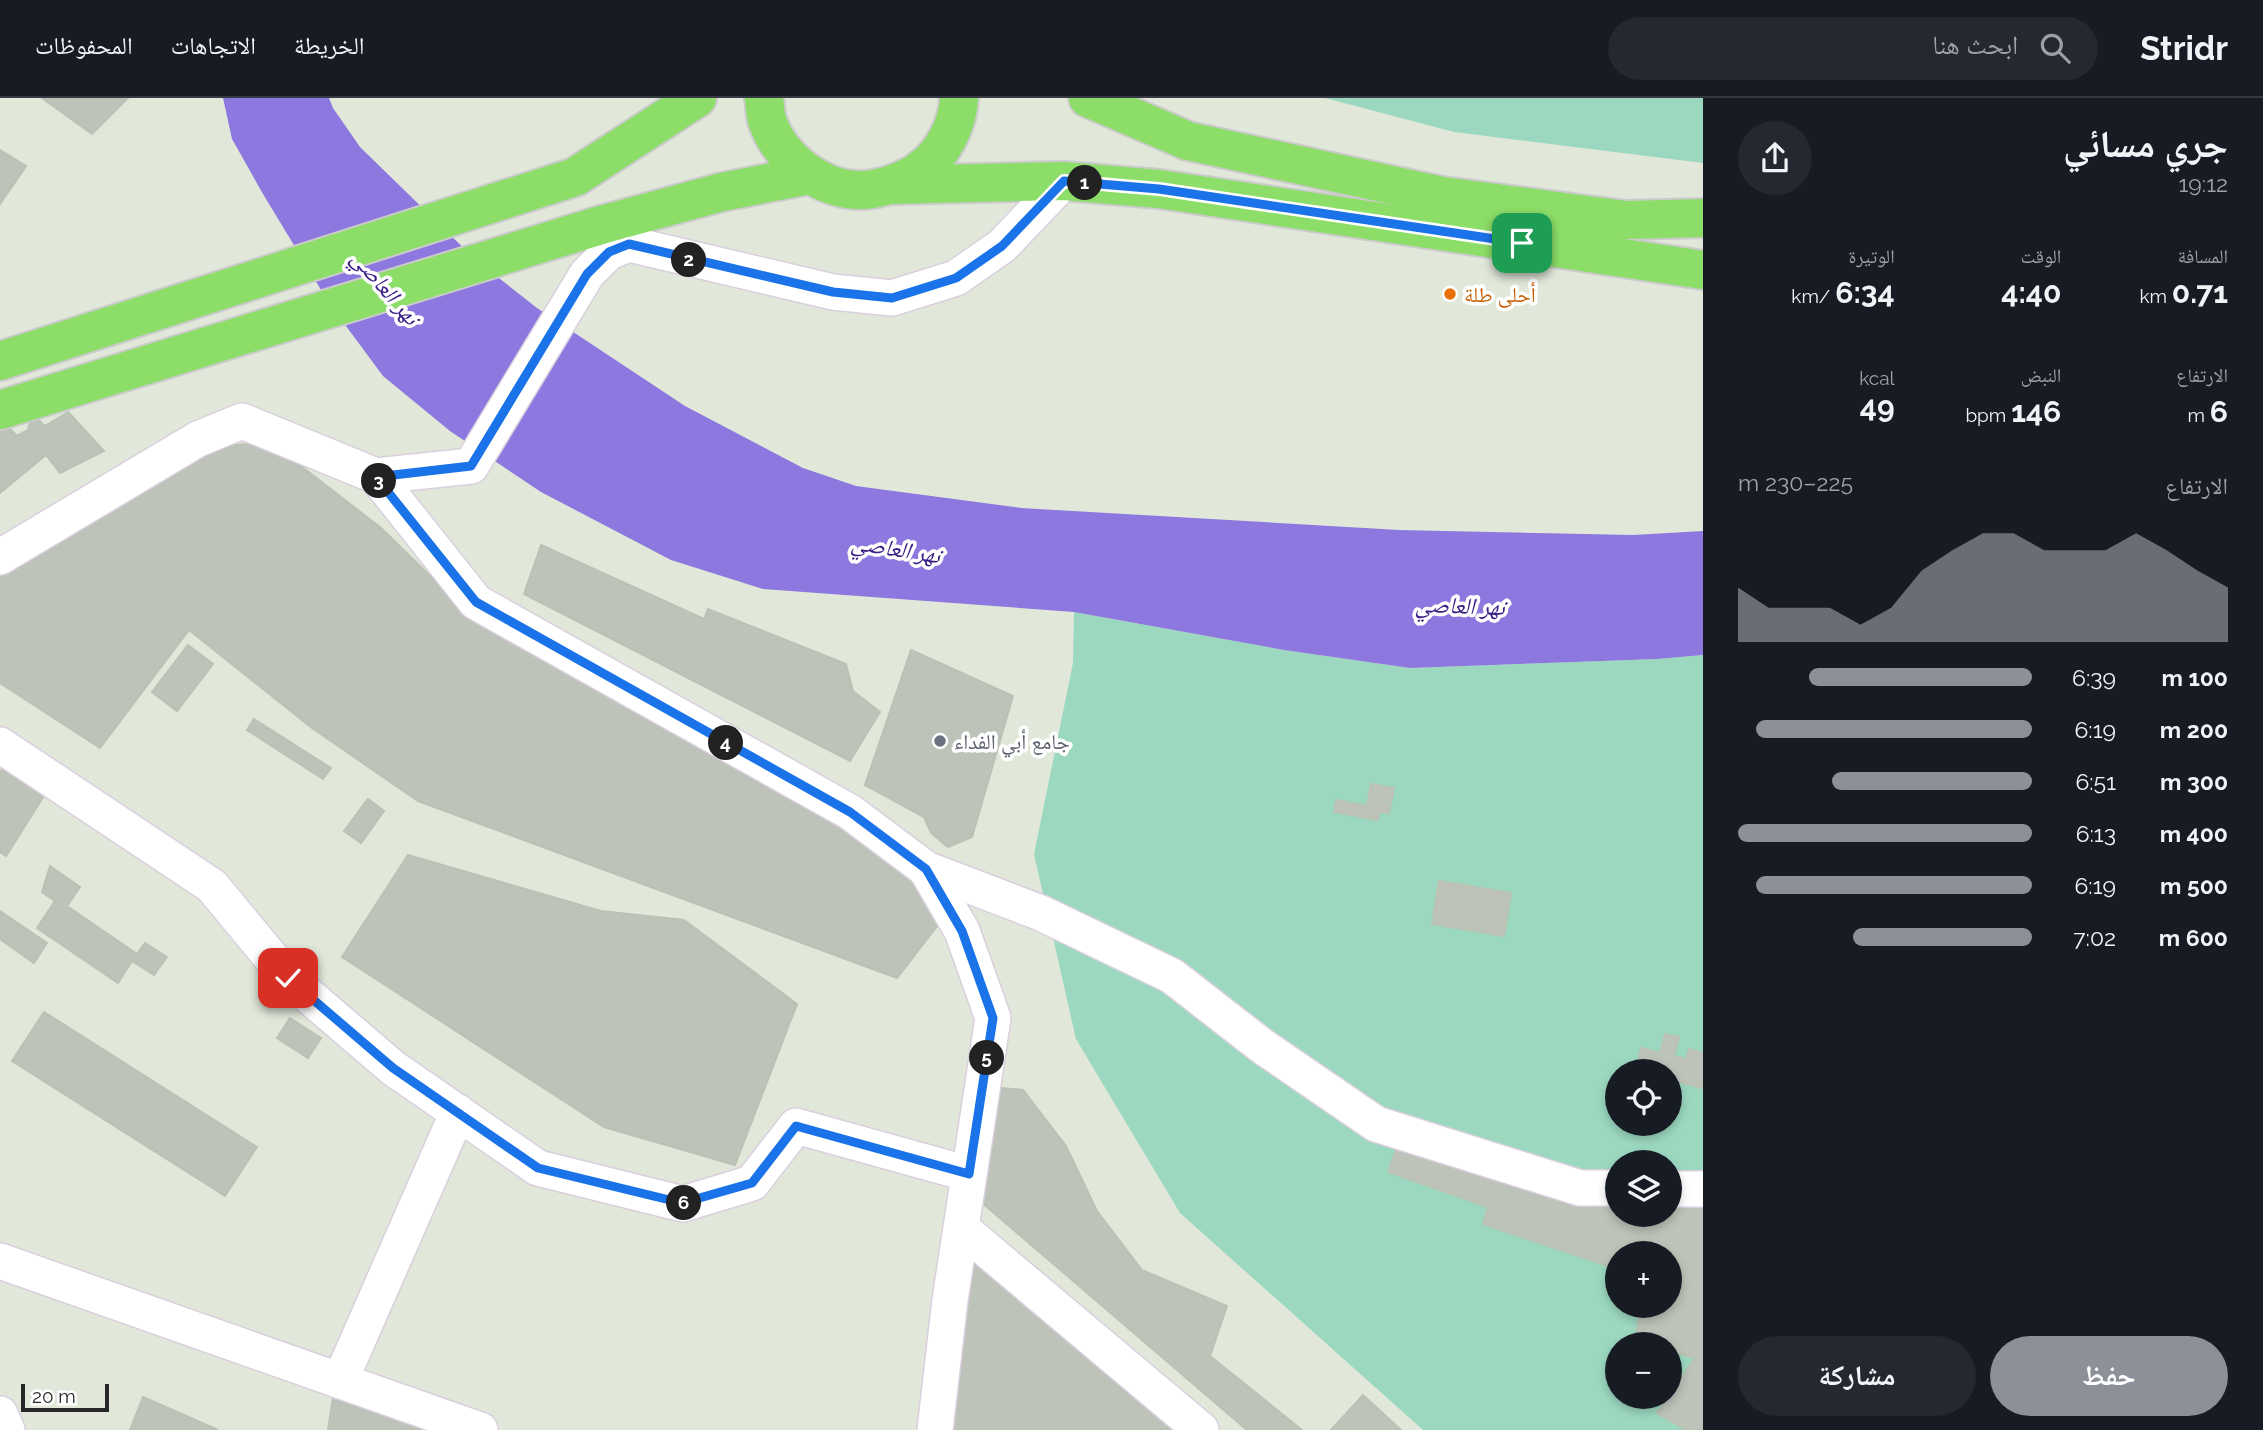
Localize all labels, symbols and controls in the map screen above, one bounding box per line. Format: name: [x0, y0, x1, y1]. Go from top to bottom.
search box: [1608, 17, 2098, 80]
icon: search: [2036, 29, 2074, 67]
text: Stridr: [2140, 29, 2228, 68]
text: ابحث هنا: [1932, 30, 2018, 60]
text: المحفوظات: [35, 31, 133, 60]
text: الاتجاهات: [171, 31, 256, 60]
text: الخريطة: [294, 31, 365, 60]
button: share: [1738, 121, 1812, 195]
text: جري مسائي: [2063, 121, 2228, 166]
pin: 1: [1068, 166, 1102, 200]
text: 19:12: [2179, 170, 2228, 197]
text: 1: [1080, 171, 1089, 193]
pin: [1492, 213, 1552, 273]
icon: arrive: [1503, 224, 1541, 262]
pin: 2: [672, 242, 706, 278]
water label: نهر العاصي: [342, 244, 428, 336]
text: الوتيرة: [1848, 245, 1895, 267]
text: الوقت: [2020, 245, 2061, 267]
text: المسافة: [2178, 245, 2228, 267]
text: 2: [683, 248, 694, 270]
text: 6:34: [1835, 275, 1895, 310]
text: 4:40: [2001, 275, 2061, 310]
text: 0.71: [2172, 275, 2228, 310]
place label: أحلى طلة: [1464, 282, 1536, 308]
text: /km: [1791, 285, 1835, 307]
text: km: [2139, 285, 2172, 307]
marker: أحلى طلة: [1442, 286, 1458, 302]
text: النبض: [2021, 364, 2061, 386]
text: الارتفاع: [2176, 364, 2228, 386]
text: kcal: [1859, 367, 1895, 389]
text: 49: [1860, 389, 1895, 424]
text: 146: [2011, 394, 2061, 429]
text: 6: [2210, 394, 2228, 429]
text: bpm: [1965, 404, 2011, 426]
text: m: [2187, 404, 2210, 426]
pin: 3: [362, 464, 396, 498]
text: 3: [373, 469, 384, 491]
text: 225–230 m: [1738, 469, 1853, 496]
text: الارتفاع: [2165, 472, 2228, 499]
water label: نهر العاصي: [849, 528, 946, 575]
water label: نهر العاصي: [1415, 590, 1508, 626]
text: 6:39: [2072, 664, 2116, 691]
text: 100 m: [2161, 664, 2228, 691]
text: 6:19: [2074, 716, 2116, 743]
text: 200 m: [2160, 716, 2228, 743]
pin: 4: [708, 726, 744, 760]
place label: جامع أبي الفداء: [954, 729, 1070, 758]
text: 4: [720, 731, 731, 753]
marker: جامع أبي الفداء: [932, 733, 948, 749]
text: 6:51: [2075, 768, 2116, 795]
text: 300 m: [2160, 768, 2228, 795]
text: 6:13: [2076, 820, 2116, 847]
text: 400 m: [2160, 820, 2228, 847]
text: 6:19: [2074, 872, 2116, 899]
text: 500 m: [2160, 872, 2228, 899]
text: 7:02: [2073, 924, 2116, 951]
text: 600 m: [2159, 924, 2228, 951]
pin: [258, 948, 318, 1008]
icon: check: [269, 959, 307, 997]
pin: 5: [970, 1040, 1004, 1076]
text: 5: [981, 1046, 992, 1068]
map controls: [1605, 1059, 1682, 1409]
button: locate: [1605, 1059, 1682, 1136]
button: layers: [1605, 1150, 1682, 1227]
pin: 6: [666, 1186, 702, 1220]
text: 6: [678, 1191, 689, 1213]
button: +: [1605, 1241, 1682, 1318]
button: −: [1605, 1332, 1682, 1409]
button: مشاركة: [1738, 1336, 1976, 1416]
button: حفظ: [1990, 1336, 2228, 1416]
scale bar: [21, 1381, 108, 1413]
text: 20 m: [32, 1385, 76, 1407]

